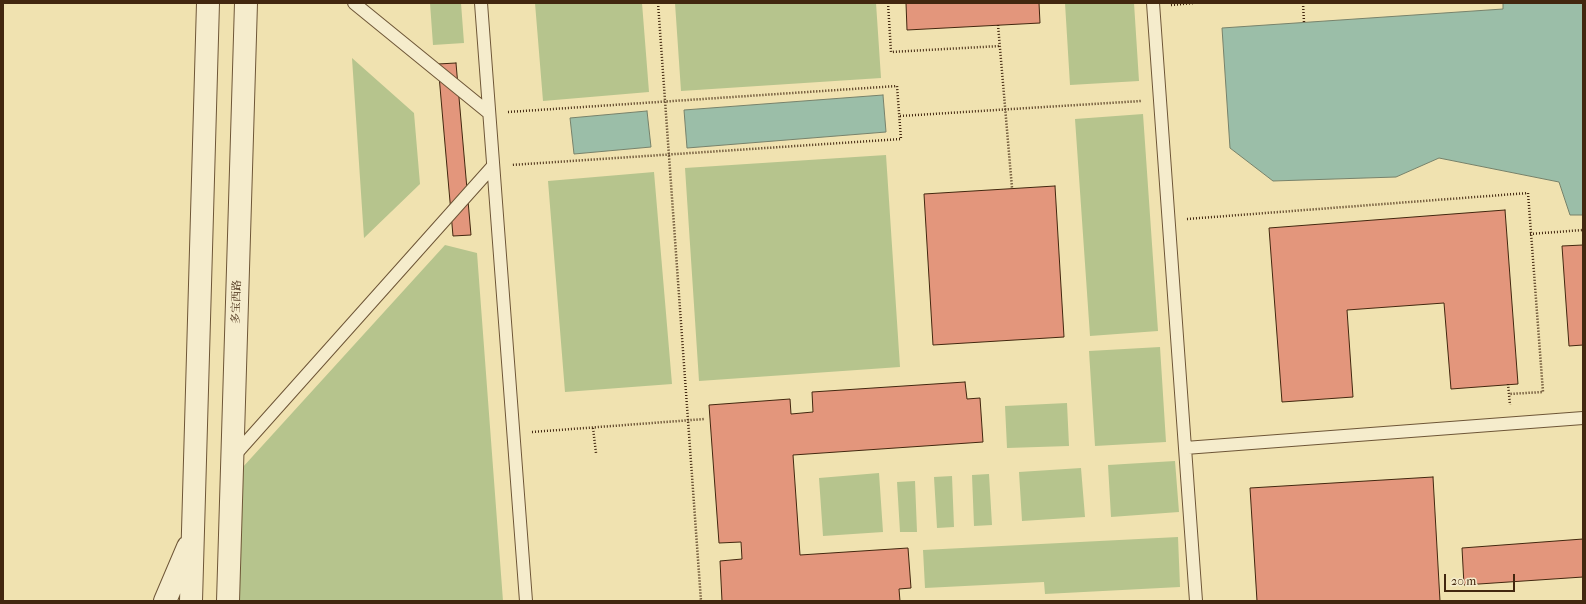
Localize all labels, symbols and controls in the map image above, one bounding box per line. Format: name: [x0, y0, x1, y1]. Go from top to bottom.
street label: 多宝西路: [230, 280, 244, 324]
scale bar: [1446, 566, 1517, 592]
text: 20 m: [1451, 574, 1476, 588]

